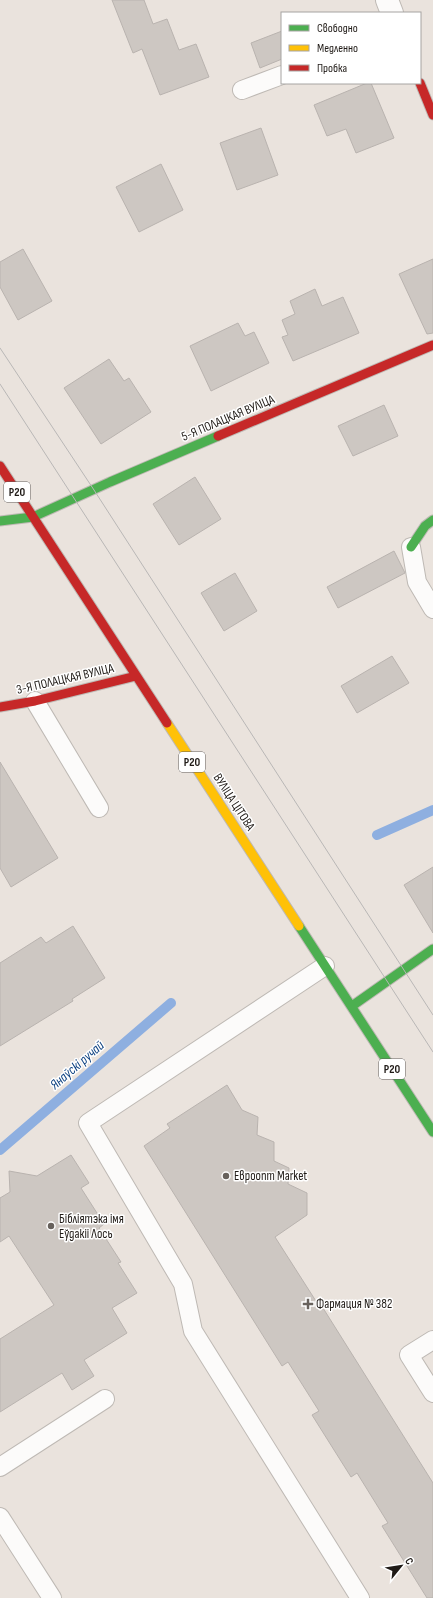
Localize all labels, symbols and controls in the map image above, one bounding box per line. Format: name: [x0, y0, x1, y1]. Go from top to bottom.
legend: [281, 12, 421, 84]
text: Свободно: [317, 21, 358, 36]
text: Медленно: [317, 41, 358, 56]
text: Пробка: [317, 61, 348, 76]
street label: 5-Я ПОЛАЦКАЯ ВУЛІЦА: [179, 391, 277, 445]
road number: Р20: [4, 482, 30, 502]
street label: 3-Я ПОЛАЦКАЯ ВУЛІЦА: [15, 660, 116, 698]
road number: Р20: [179, 752, 205, 772]
street label: ВУЛІЦА ЦІТОВА: [210, 770, 259, 834]
water label: Янаўскі ручай: [46, 1037, 108, 1094]
road number: Р20: [379, 1059, 405, 1079]
place label: Евроопт Market: [234, 1168, 307, 1184]
marker: Евроопт Market: [221, 1171, 231, 1181]
place label: Бібліятэка імя Еўдакіі Лось: [59, 1211, 124, 1242]
marker: Бібліятэка імя Еўдакіі Лось: [46, 1221, 56, 1231]
place label: Фармация № 382: [316, 1296, 392, 1312]
marker: Фармация № 382: [303, 1299, 313, 1309]
north arrow: [381, 1546, 421, 1586]
text: С: [402, 1556, 416, 1567]

